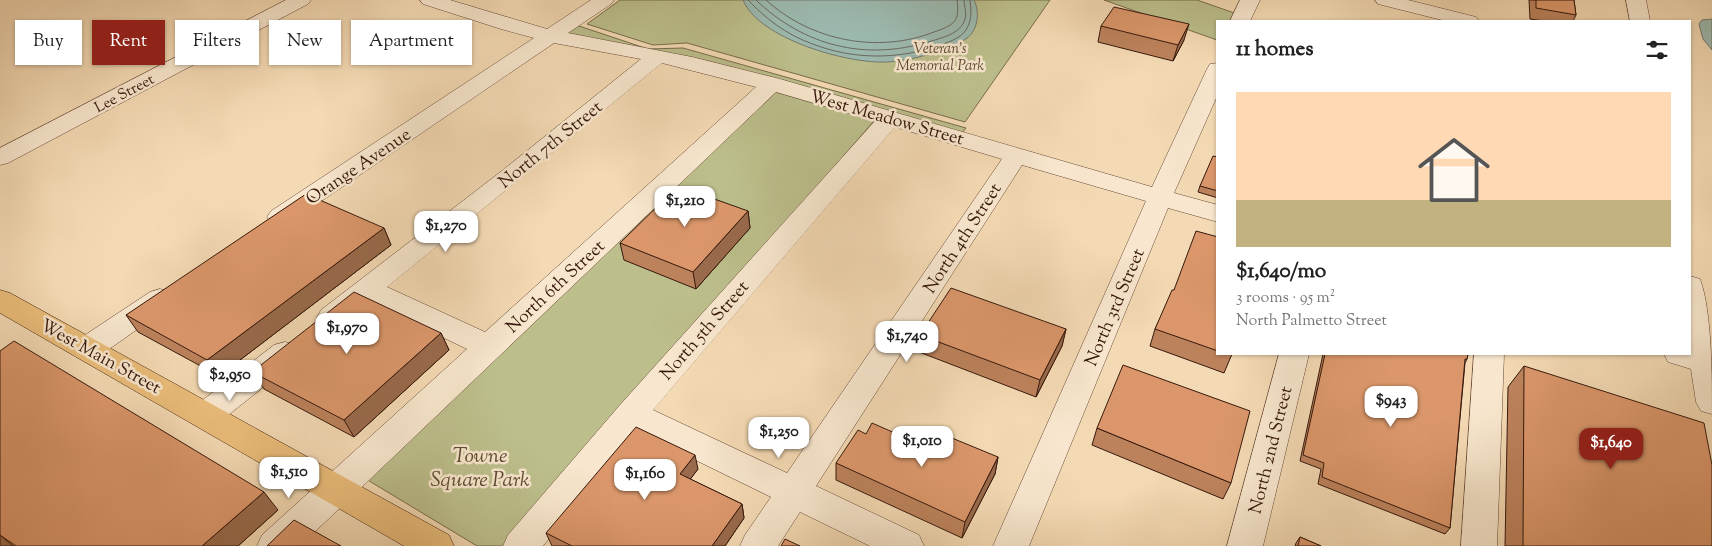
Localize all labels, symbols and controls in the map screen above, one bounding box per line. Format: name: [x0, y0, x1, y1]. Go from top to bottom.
chip: Buy: [15, 20, 82, 65]
chip: Rent: [92, 20, 165, 65]
chip: Filters: [175, 20, 259, 65]
chip: New: [269, 20, 341, 65]
chip: Apartment: [351, 20, 472, 65]
text: 11 homes: [1236, 35, 1314, 65]
icon: filters: [1643, 36, 1671, 64]
park label: Veteran's Memorial Park: [896, 39, 984, 77]
street label: Lee Street: [91, 70, 158, 119]
street label: West Meadow Street: [806, 84, 967, 153]
street label: North 7th Street: [494, 95, 609, 196]
street label: Orange Avenue: [301, 123, 417, 213]
icon: home: [1409, 125, 1499, 215]
street label: North 4th Street: [918, 179, 1009, 300]
pin: $1,210: [644, 186, 726, 228]
text: $1,210: [665, 190, 705, 213]
pin: $1,270: [405, 210, 487, 253]
text: $1,270: [425, 215, 467, 238]
street label: North 6th Street: [501, 235, 612, 340]
street label: North 3rd Street: [1079, 245, 1152, 371]
text: $1,640/mo: [1236, 257, 1326, 287]
street label: North 5th Street: [655, 276, 756, 387]
text: 3 rooms · 95 m²: [1236, 287, 1335, 310]
text: North Palmetto Street: [1236, 310, 1387, 333]
pin: $1,970: [306, 312, 388, 355]
street label: West Main Street: [35, 314, 165, 402]
text: $1,970: [326, 317, 368, 340]
pin: $1,740: [866, 320, 948, 363]
text: $1,740: [886, 325, 928, 348]
pin: $2,950: [189, 360, 271, 402]
text: $2,950: [209, 364, 251, 387]
street label: North 2nd Street: [1244, 384, 1300, 517]
pin: $943: [1361, 386, 1421, 428]
text: $943: [1376, 390, 1406, 413]
pin: $1,250: [738, 416, 820, 459]
text: $1,250: [759, 421, 799, 444]
pin: $1,010: [881, 426, 963, 468]
pin: $1,640: [1570, 428, 1652, 470]
text: $1,010: [902, 430, 942, 453]
text: $1,640: [1590, 432, 1632, 455]
park label: Towne Square Park: [431, 442, 530, 496]
pin: $1,510: [248, 456, 330, 499]
pin: $1,160: [604, 458, 686, 501]
text: $1,510: [270, 461, 308, 484]
text: $1,160: [625, 463, 665, 486]

